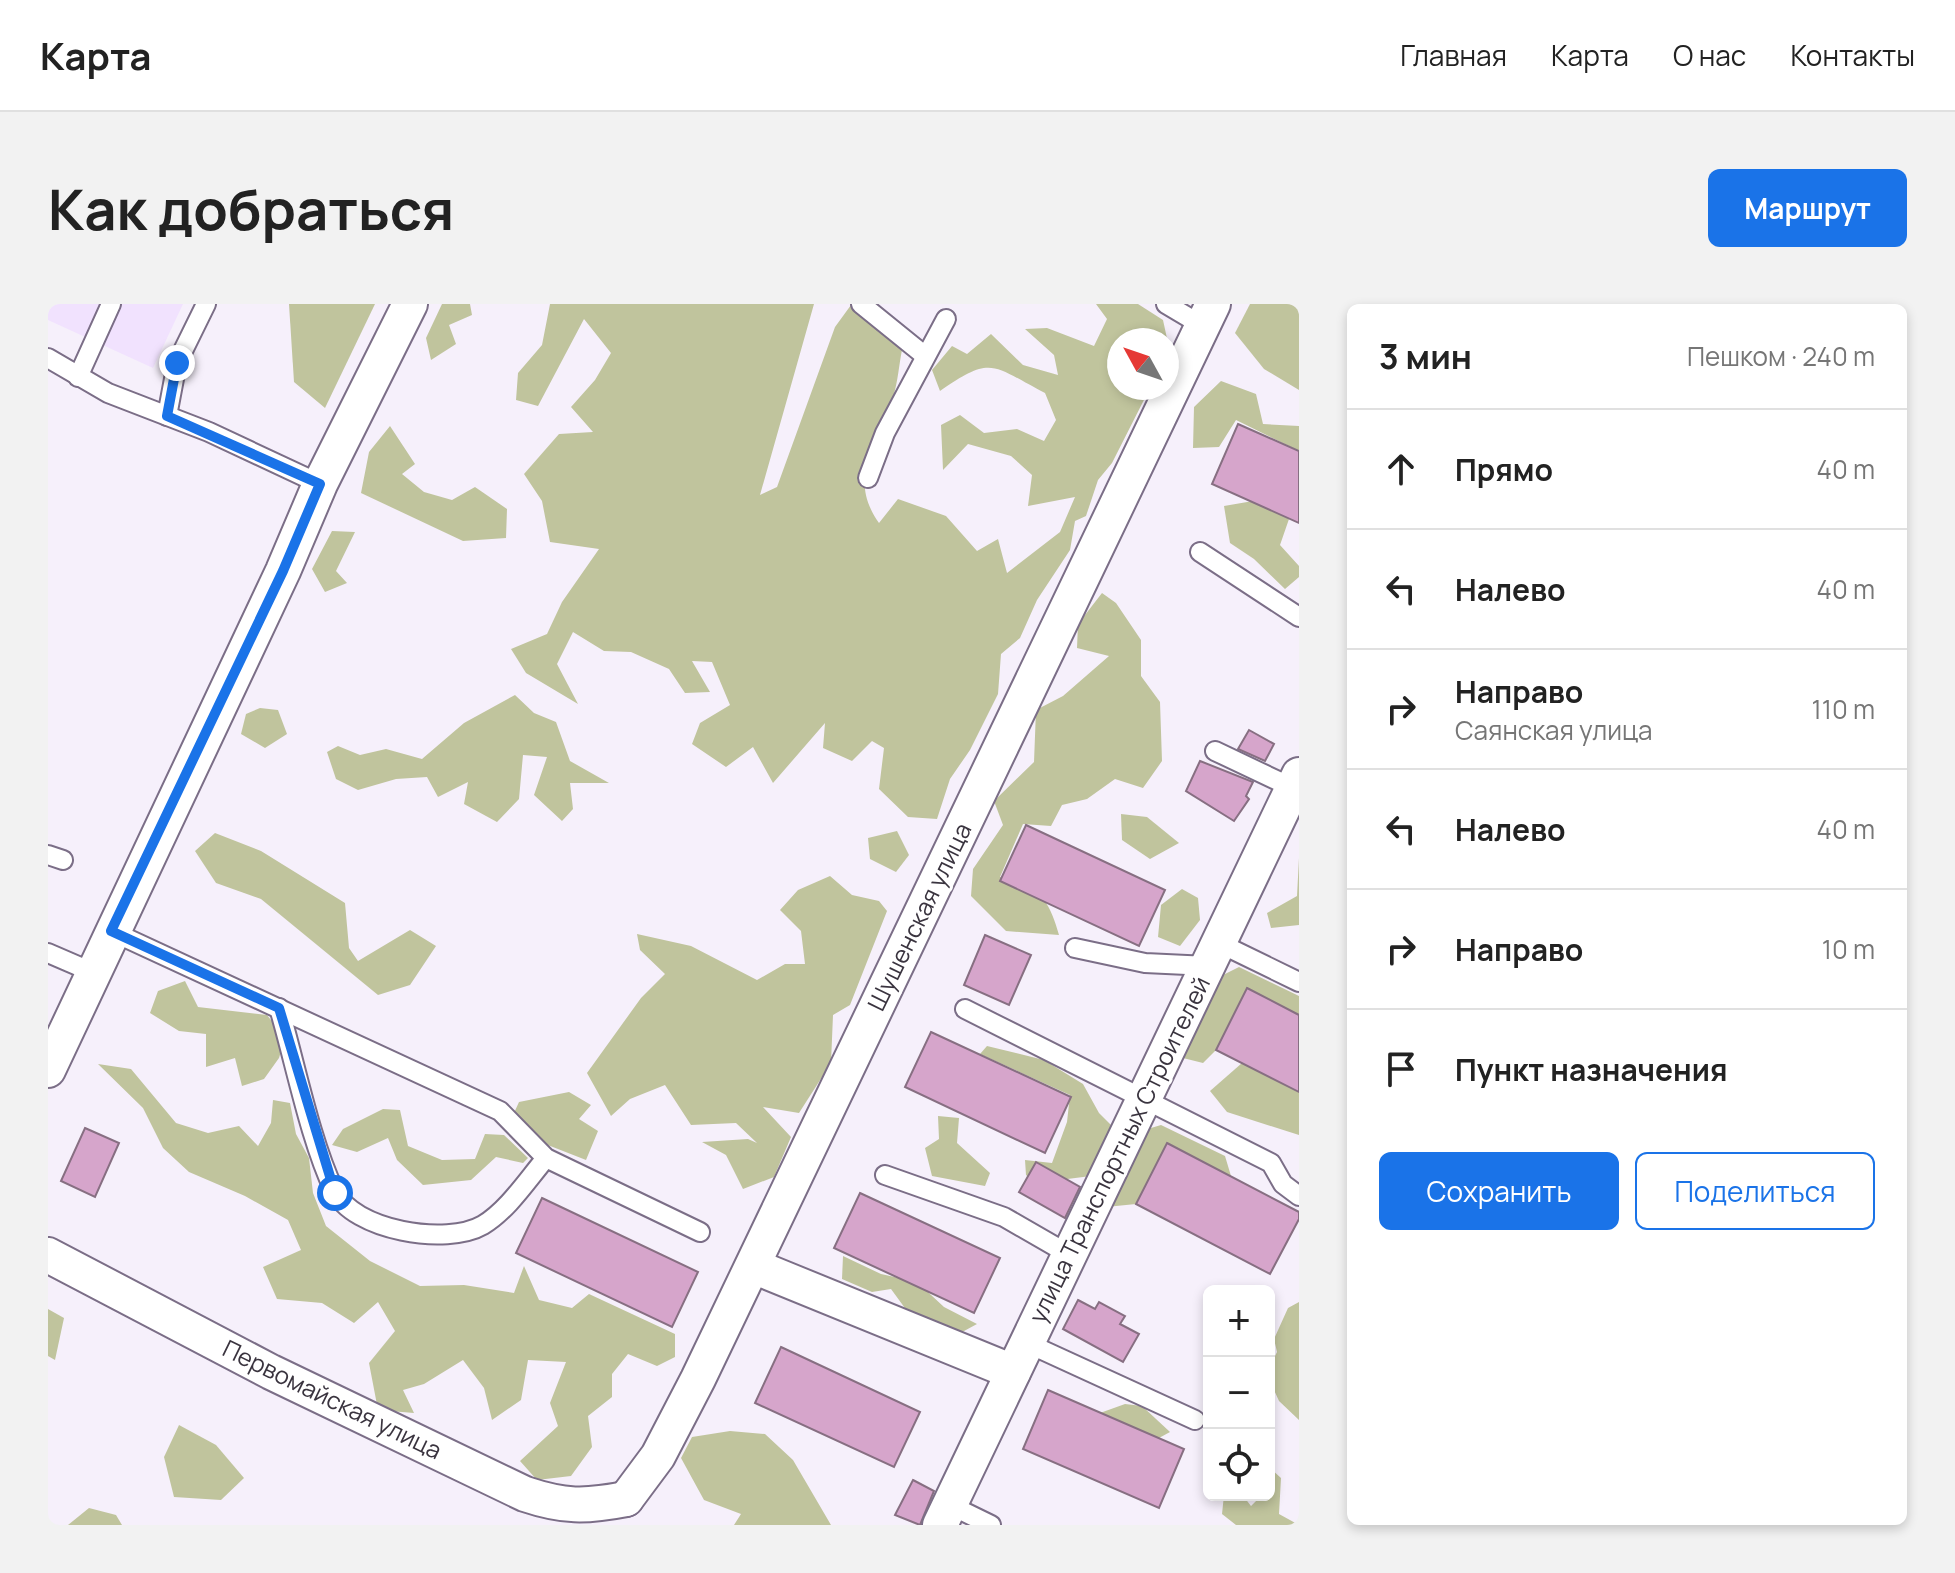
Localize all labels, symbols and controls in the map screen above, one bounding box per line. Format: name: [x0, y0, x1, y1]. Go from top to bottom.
text: Карта: [40, 29, 152, 81]
text: Главная: [1400, 36, 1507, 74]
text: Карта: [1551, 36, 1629, 74]
text: О нас: [1673, 36, 1746, 74]
text: Контакты: [1790, 36, 1915, 74]
button: Маршрут: [1708, 169, 1907, 247]
text: Как добраться: [48, 170, 454, 247]
north arrow: [1107, 328, 1179, 400]
text: 3 мин: [1379, 333, 1472, 379]
text: Пешком · 240 m: [1687, 338, 1875, 374]
route end: [159, 345, 195, 381]
icon: ahead: [1379, 447, 1423, 491]
text: Прямо: [1455, 449, 1553, 490]
text: 40 m: [1817, 451, 1875, 487]
icon: left: [1379, 567, 1423, 611]
text: Налево: [1455, 569, 1565, 610]
text: 40 m: [1817, 571, 1875, 607]
text: Направо: [1455, 671, 1583, 712]
icon: right: [1379, 687, 1423, 731]
text: 110 m: [1812, 691, 1875, 727]
text: Саянская улица: [1455, 712, 1653, 748]
icon: left: [1379, 807, 1423, 851]
text: Налево: [1455, 809, 1565, 850]
text: 40 m: [1817, 811, 1875, 847]
street label: Шушенская улица: [859, 817, 978, 1016]
icon: right: [1379, 927, 1423, 971]
text: Направо: [1455, 929, 1583, 970]
text: 10 m: [1822, 931, 1875, 967]
street label: улица Транспортных Строителей: [1020, 971, 1217, 1328]
icon: arrive: [1379, 1047, 1423, 1091]
text: Пункт назначения: [1455, 1049, 1728, 1090]
button: Сохранить: [1379, 1152, 1619, 1230]
button: Поделиться: [1635, 1152, 1875, 1230]
route start: [317, 1175, 353, 1211]
map controls: [1203, 1285, 1275, 1501]
button: +: [1203, 1285, 1275, 1357]
street label: Первомайская улица: [218, 1331, 448, 1466]
button: −: [1203, 1357, 1275, 1429]
button: locate: [1203, 1429, 1275, 1501]

